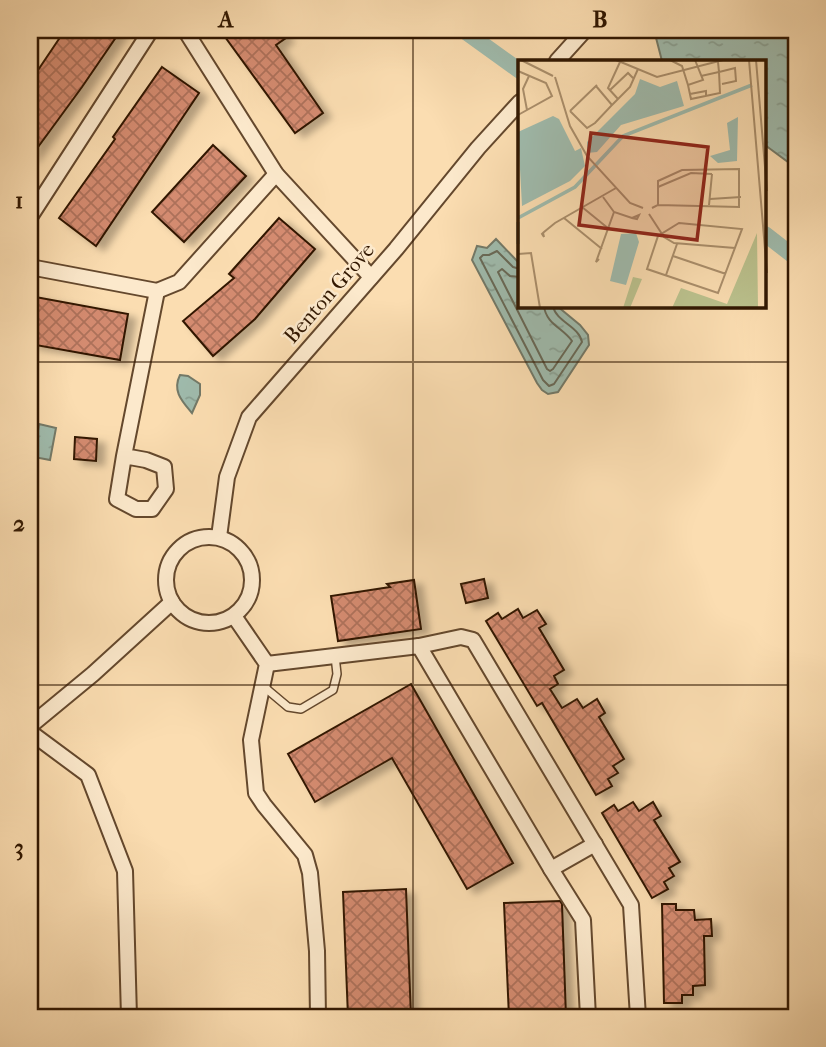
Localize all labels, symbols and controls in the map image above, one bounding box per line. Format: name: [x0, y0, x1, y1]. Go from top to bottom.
text: A: [217, 6, 235, 33]
text: B: [593, 6, 608, 33]
inset map: [518, 60, 766, 308]
text: 1: [15, 187, 23, 214]
street label: Benton Grove: [279, 238, 379, 348]
text: 2: [13, 510, 25, 537]
text: 3: [14, 834, 24, 861]

